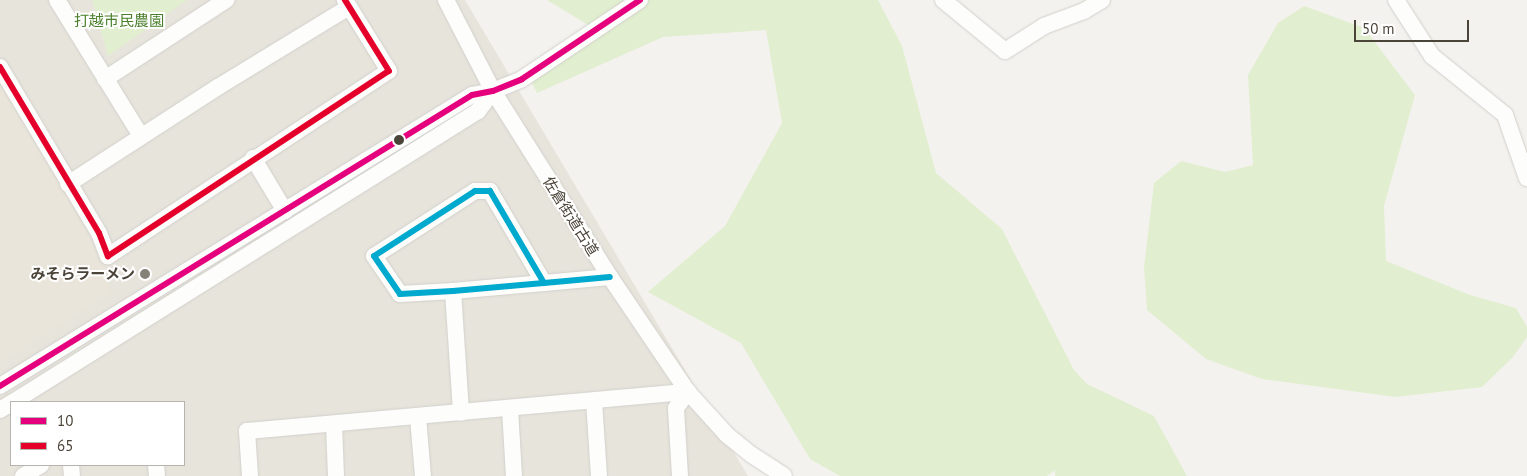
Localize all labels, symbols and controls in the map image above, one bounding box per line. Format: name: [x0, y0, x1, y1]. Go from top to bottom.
scale bar: [1357, 10, 1472, 42]
park label: 打越市民農園: [74, 12, 164, 30]
text: 50 m: [1362, 19, 1395, 38]
unlabelled marker: [394, 135, 404, 145]
street label: 佐倉街道古道: [540, 173, 602, 259]
place label: みそらラーメン: [30, 265, 135, 283]
marker: みそらラーメン: [139, 268, 151, 280]
legend: [10, 401, 185, 466]
text: 10: [57, 411, 73, 430]
text: 65: [57, 436, 73, 455]

